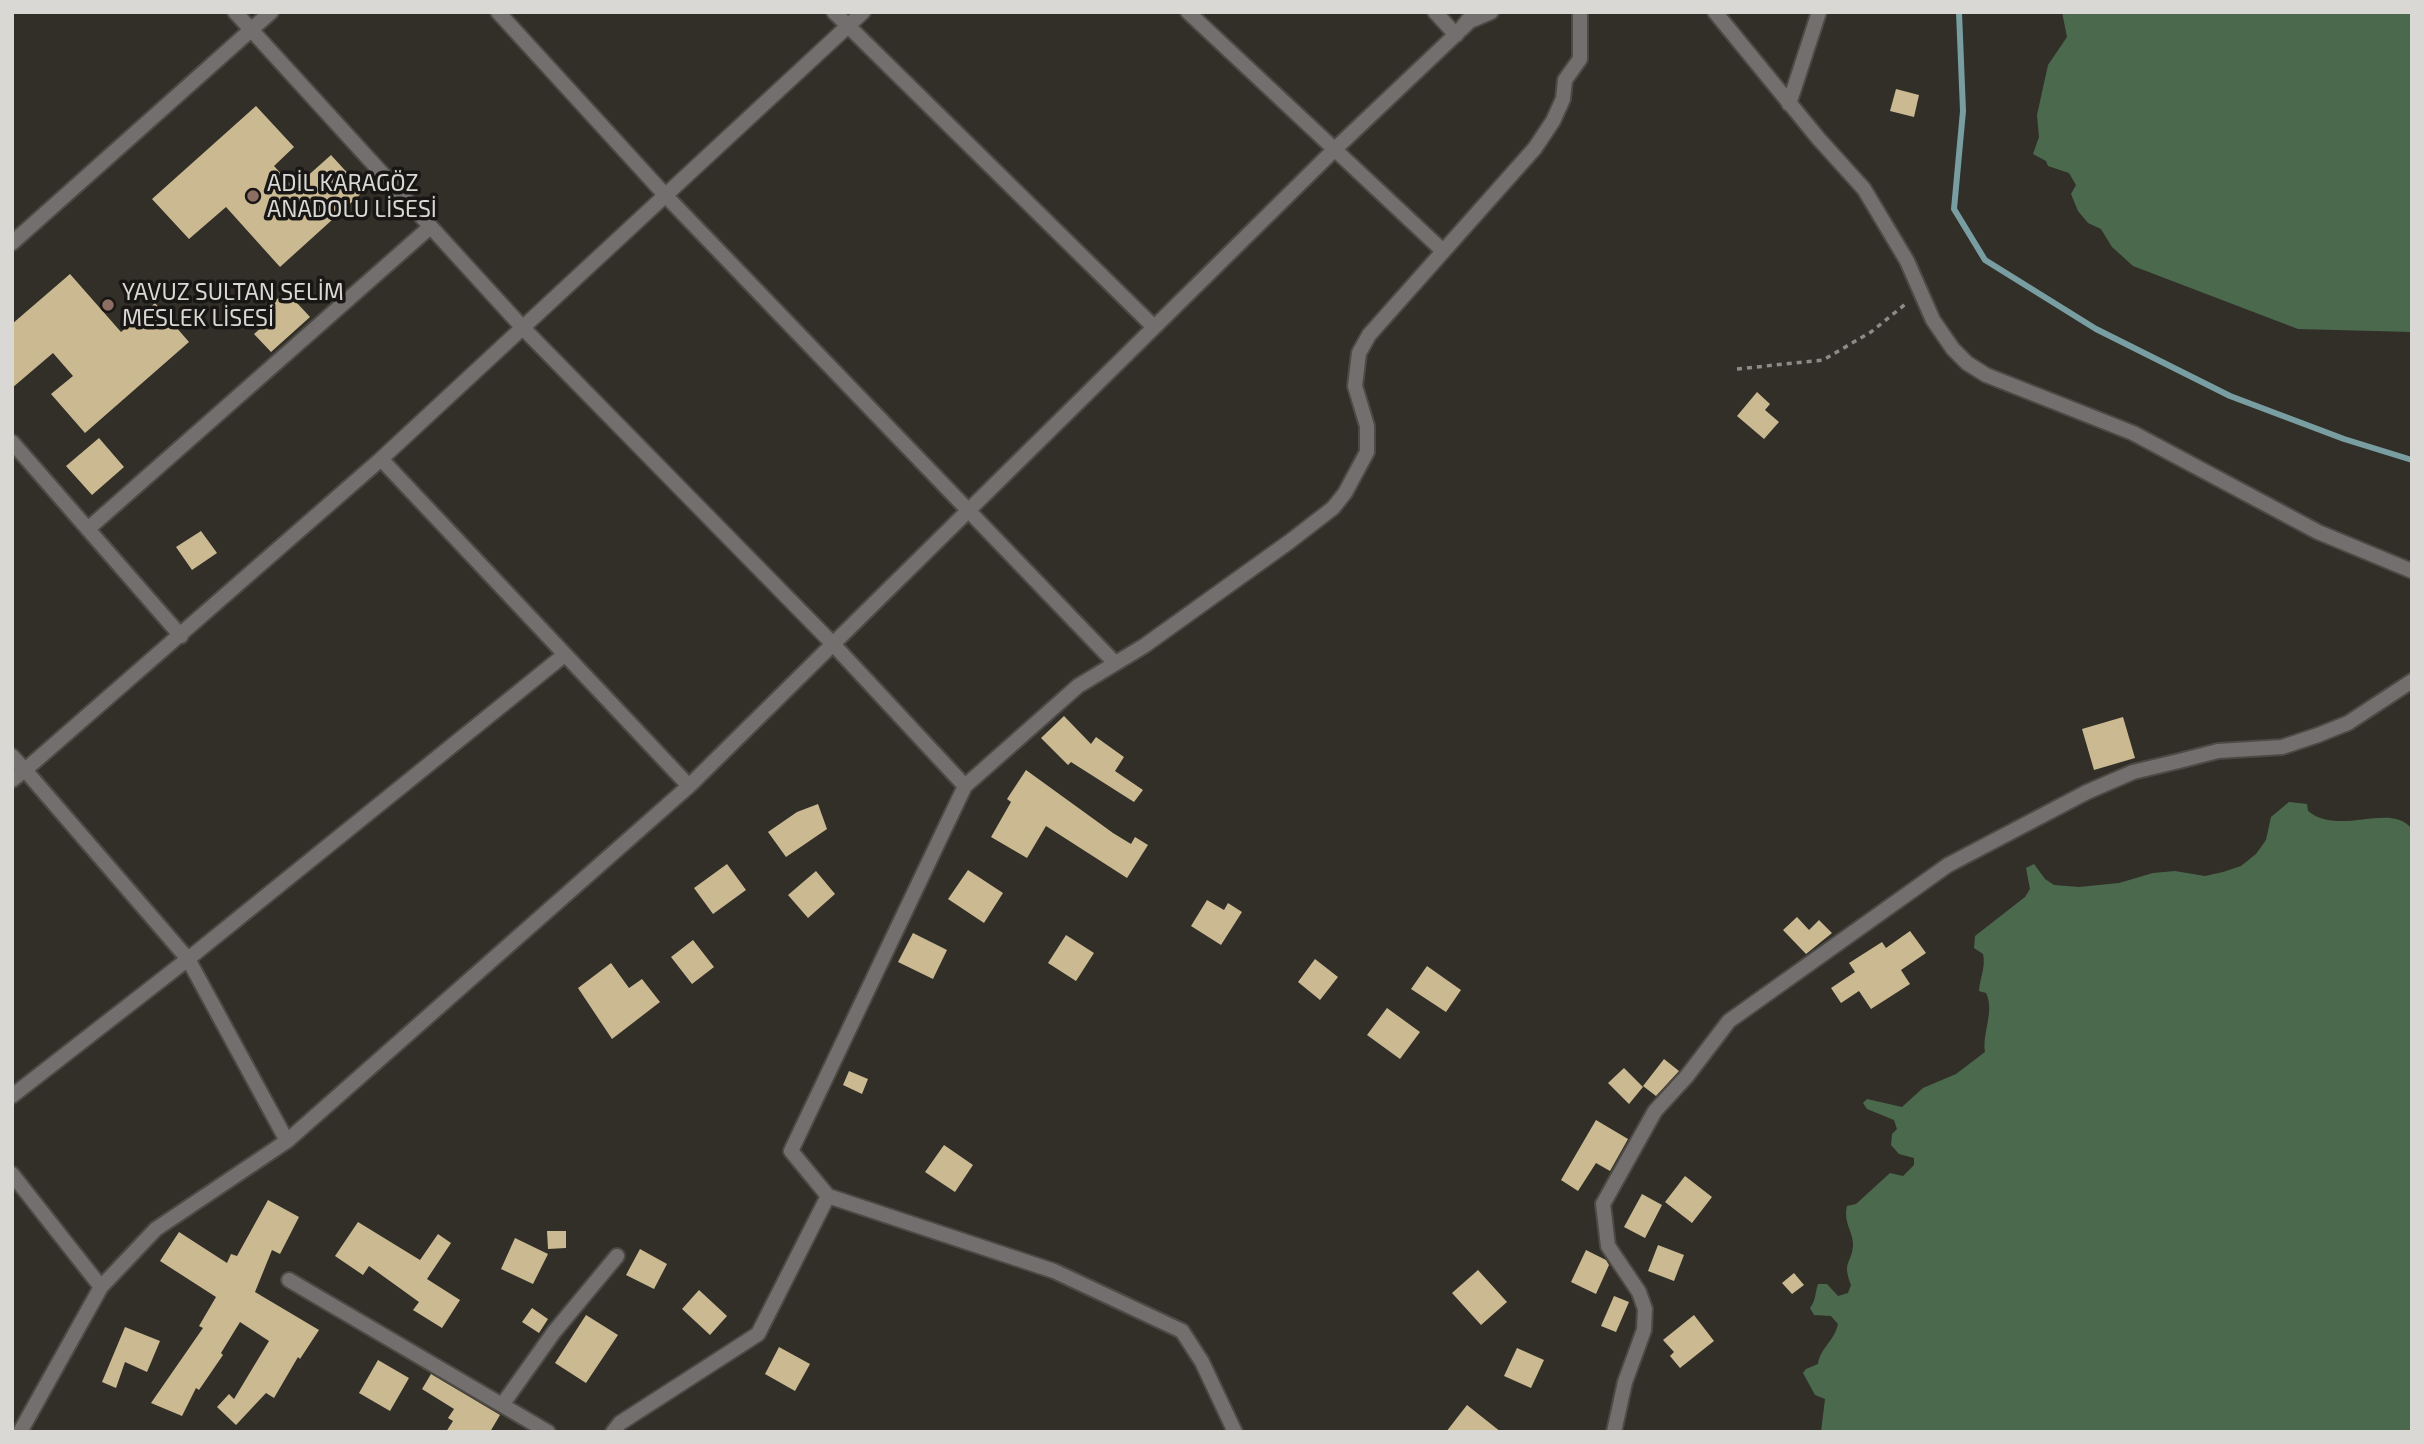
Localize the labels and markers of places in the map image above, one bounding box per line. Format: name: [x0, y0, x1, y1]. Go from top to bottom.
place label: ADİL KARAGÖZ ANADOLU LİSESİ: [267, 169, 437, 223]
marker: ADİL KARAGÖZ ANADOLU LİSESİ: [245, 188, 261, 204]
place label: YAVUZ SULTAN SELİM MESLEK LİSESİ: [122, 278, 344, 332]
marker: YAVUZ SULTAN SELİM MESLEK LİSESİ: [100, 297, 116, 313]

